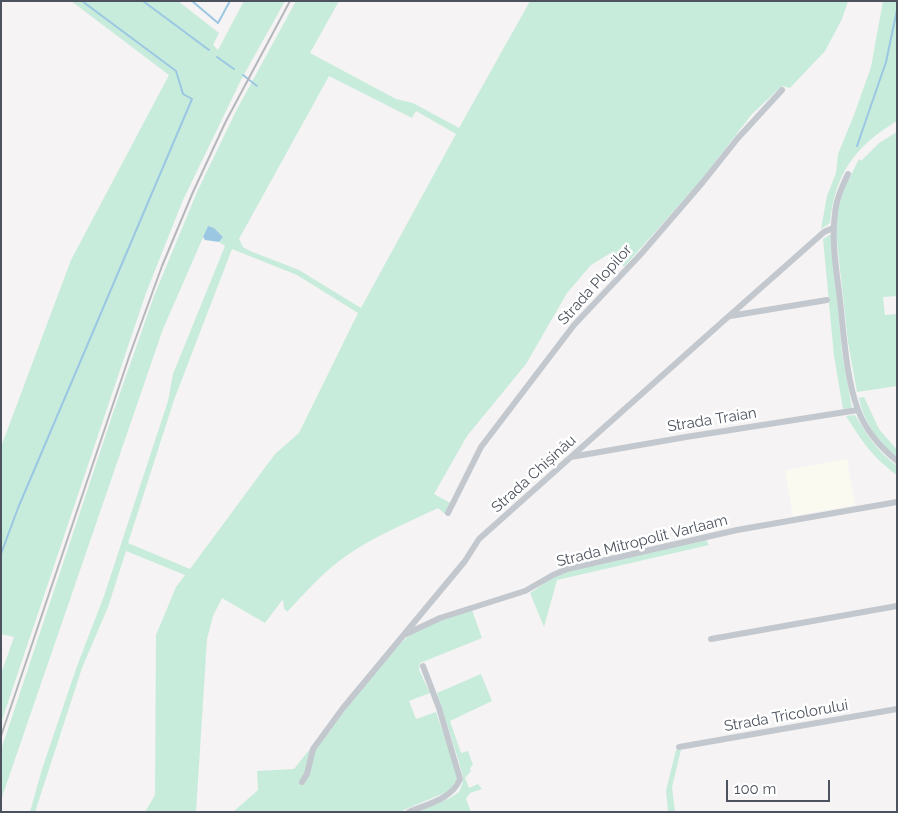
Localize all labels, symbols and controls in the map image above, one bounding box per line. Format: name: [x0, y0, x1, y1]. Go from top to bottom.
street label: Strada Plopilor: [554, 241, 636, 329]
street label: Strada Traian: [666, 404, 758, 436]
street label: Strada Chișinău: [488, 431, 580, 517]
street label: Strada Mitropolit Varlaam: [555, 511, 729, 571]
street label: Strada Tricolorului: [723, 696, 849, 736]
scale bar: [728, 770, 832, 802]
text: 100 m: [734, 780, 776, 798]

